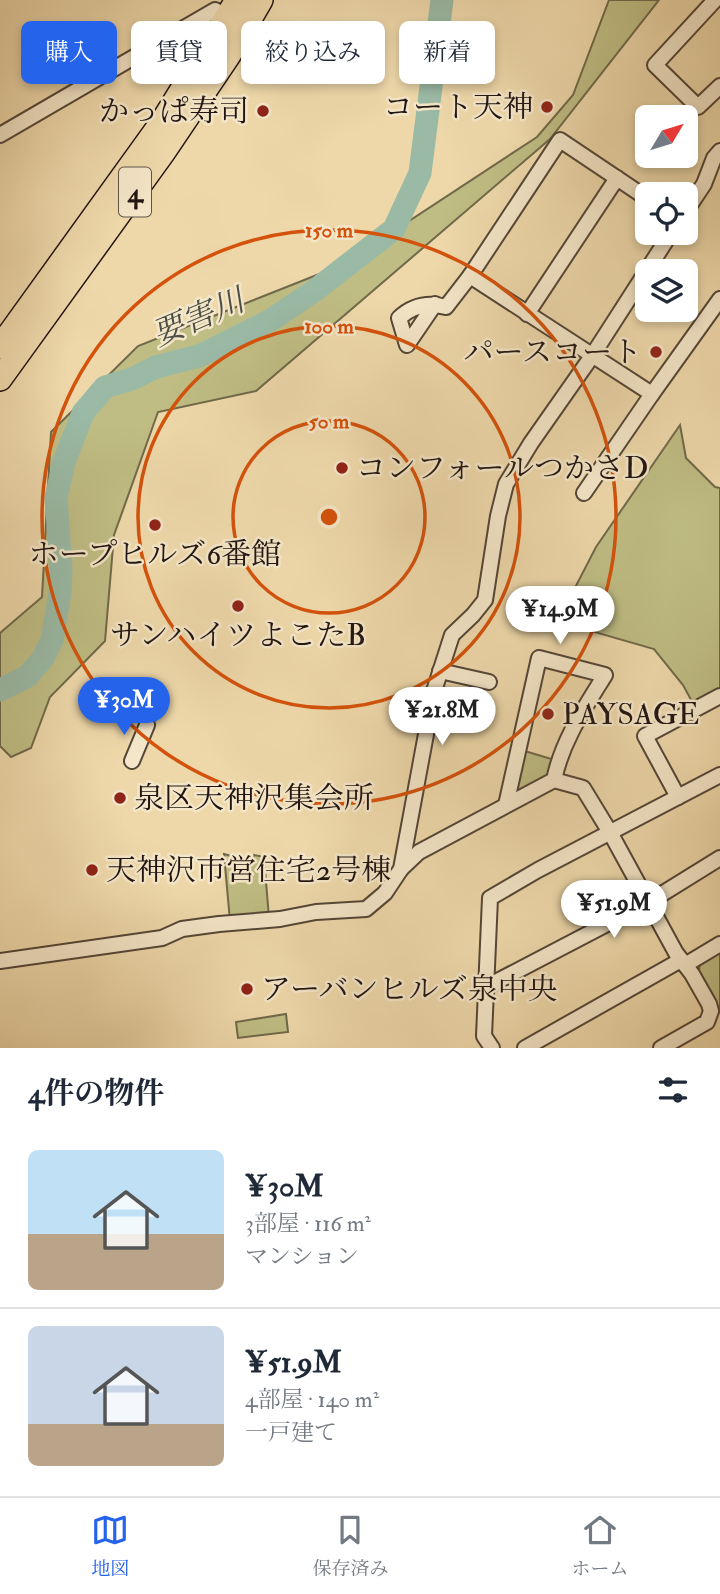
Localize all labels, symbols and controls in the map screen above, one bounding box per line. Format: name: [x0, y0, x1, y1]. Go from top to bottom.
chip: 購入: [21, 21, 117, 84]
chip: 賃貸: [131, 21, 227, 84]
chip: 絞り込み: [241, 21, 385, 84]
chip: 新着: [399, 21, 495, 84]
place label: コート天神: [383, 89, 533, 126]
place label: かっぱ寿司: [99, 93, 249, 130]
marker: コート天神: [539, 99, 555, 115]
marker: かっぱ寿司: [255, 103, 271, 119]
north arrow: [635, 105, 698, 168]
map controls: [635, 105, 698, 322]
road number: 4: [119, 168, 151, 216]
button: locate: [635, 182, 698, 245]
text: 150 m: [305, 217, 354, 244]
button: layers: [635, 259, 698, 322]
water label: 要害川: [146, 280, 253, 355]
text: 100 m: [304, 313, 355, 340]
place label: パースコート: [464, 334, 642, 371]
marker: パースコート: [648, 344, 664, 360]
text: 50 m: [309, 408, 350, 435]
place label: コンフォールつかさD: [356, 450, 648, 487]
marker: コンフォールつかさD: [334, 460, 350, 476]
centre of rings: [317, 505, 341, 529]
marker: ホープヒルズ6番館: [147, 517, 163, 533]
place label: ホープヒルズ6番館: [29, 536, 281, 573]
pin: ¥14.9M: [503, 586, 617, 646]
text: ¥14.9M: [522, 594, 598, 623]
marker: サンハイツよこたB: [230, 598, 246, 614]
place label: サンハイツよこたB: [110, 617, 366, 654]
pin: ¥30M: [83, 678, 165, 737]
text: ¥30M: [94, 685, 154, 714]
pin: ¥21.8M: [385, 688, 499, 747]
text: ¥21.8M: [405, 695, 479, 724]
place label: PAYSAGE: [562, 696, 699, 733]
marker: PAYSAGE: [540, 706, 556, 722]
place label: 泉区天神沢集会所: [134, 780, 374, 817]
marker: 泉区天神沢集会所: [112, 790, 128, 806]
place label: 天神沢市営住宅2号棟: [106, 852, 391, 889]
marker: 天神沢市営住宅2号棟: [84, 862, 100, 878]
pin: ¥51.9M: [557, 880, 671, 940]
text: ¥51.9M: [577, 888, 651, 917]
place label: アーバンヒルズ泉中央: [261, 971, 558, 1008]
marker: アーバンヒルズ泉中央: [239, 981, 255, 997]
icon: filters: [654, 1071, 692, 1109]
text: 4件の物件: [28, 1075, 164, 1112]
text: ¥30M: [245, 1168, 323, 1205]
icon: home: [84, 1178, 168, 1262]
text: 3部屋 · 116 m²: [245, 1209, 371, 1238]
text: マンション: [245, 1242, 359, 1271]
text: ¥51.9M: [245, 1344, 342, 1381]
icon: home: [84, 1354, 168, 1438]
text: 4部屋 · 140 m²: [245, 1385, 379, 1414]
text: 一戸建て: [245, 1418, 337, 1447]
tab: 地図: [91, 1511, 130, 1581]
tab: 保存済み: [312, 1511, 389, 1581]
tab: ホーム: [571, 1511, 629, 1581]

